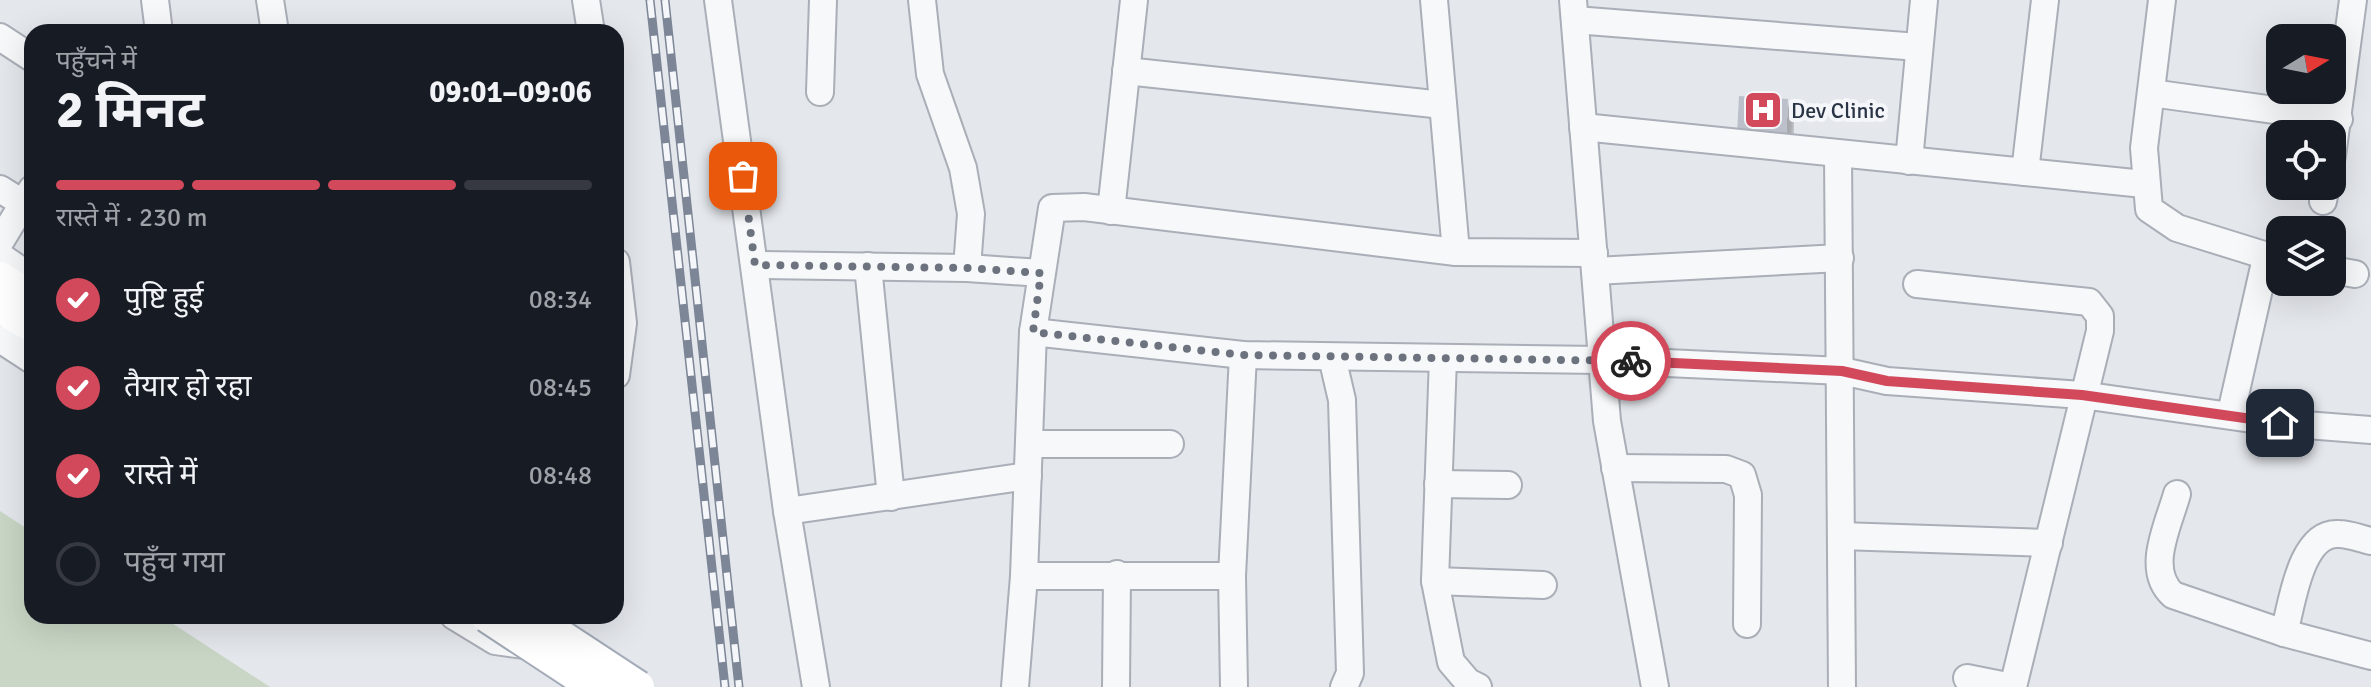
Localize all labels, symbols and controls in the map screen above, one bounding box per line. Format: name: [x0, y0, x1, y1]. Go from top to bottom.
north arrow: [2266, 24, 2346, 104]
map controls: [2266, 24, 2346, 296]
text: पहुँचने में: [56, 45, 137, 77]
text: 09:01–09:06: [429, 74, 592, 111]
text: 2 मिनट: [56, 78, 205, 142]
hospital icon: Dev Clinic: [1742, 89, 1784, 131]
place label: Dev Clinic: [1791, 97, 1885, 124]
button: locate: [2266, 120, 2346, 200]
pin: [709, 142, 777, 210]
icon: bag: [721, 154, 765, 198]
text: रास्ते में · 230 m: [56, 202, 208, 234]
button: layers: [2266, 216, 2346, 296]
icon: check: [56, 278, 100, 322]
text: पुष्टि हुई: [124, 280, 204, 317]
text: 08:34: [529, 284, 592, 316]
courier: [1591, 321, 1671, 401]
icon: bike: [1609, 339, 1653, 383]
icon: check: [56, 366, 100, 410]
text: तैयार हो रहा: [124, 368, 251, 405]
text: 08:45: [529, 372, 592, 404]
pin: [2246, 389, 2314, 457]
icon: home: [2258, 401, 2302, 445]
icon: check: [56, 454, 100, 498]
text: रास्ते में: [124, 456, 197, 493]
text: 08:48: [529, 460, 592, 492]
text: पहुँच गया: [124, 544, 225, 581]

